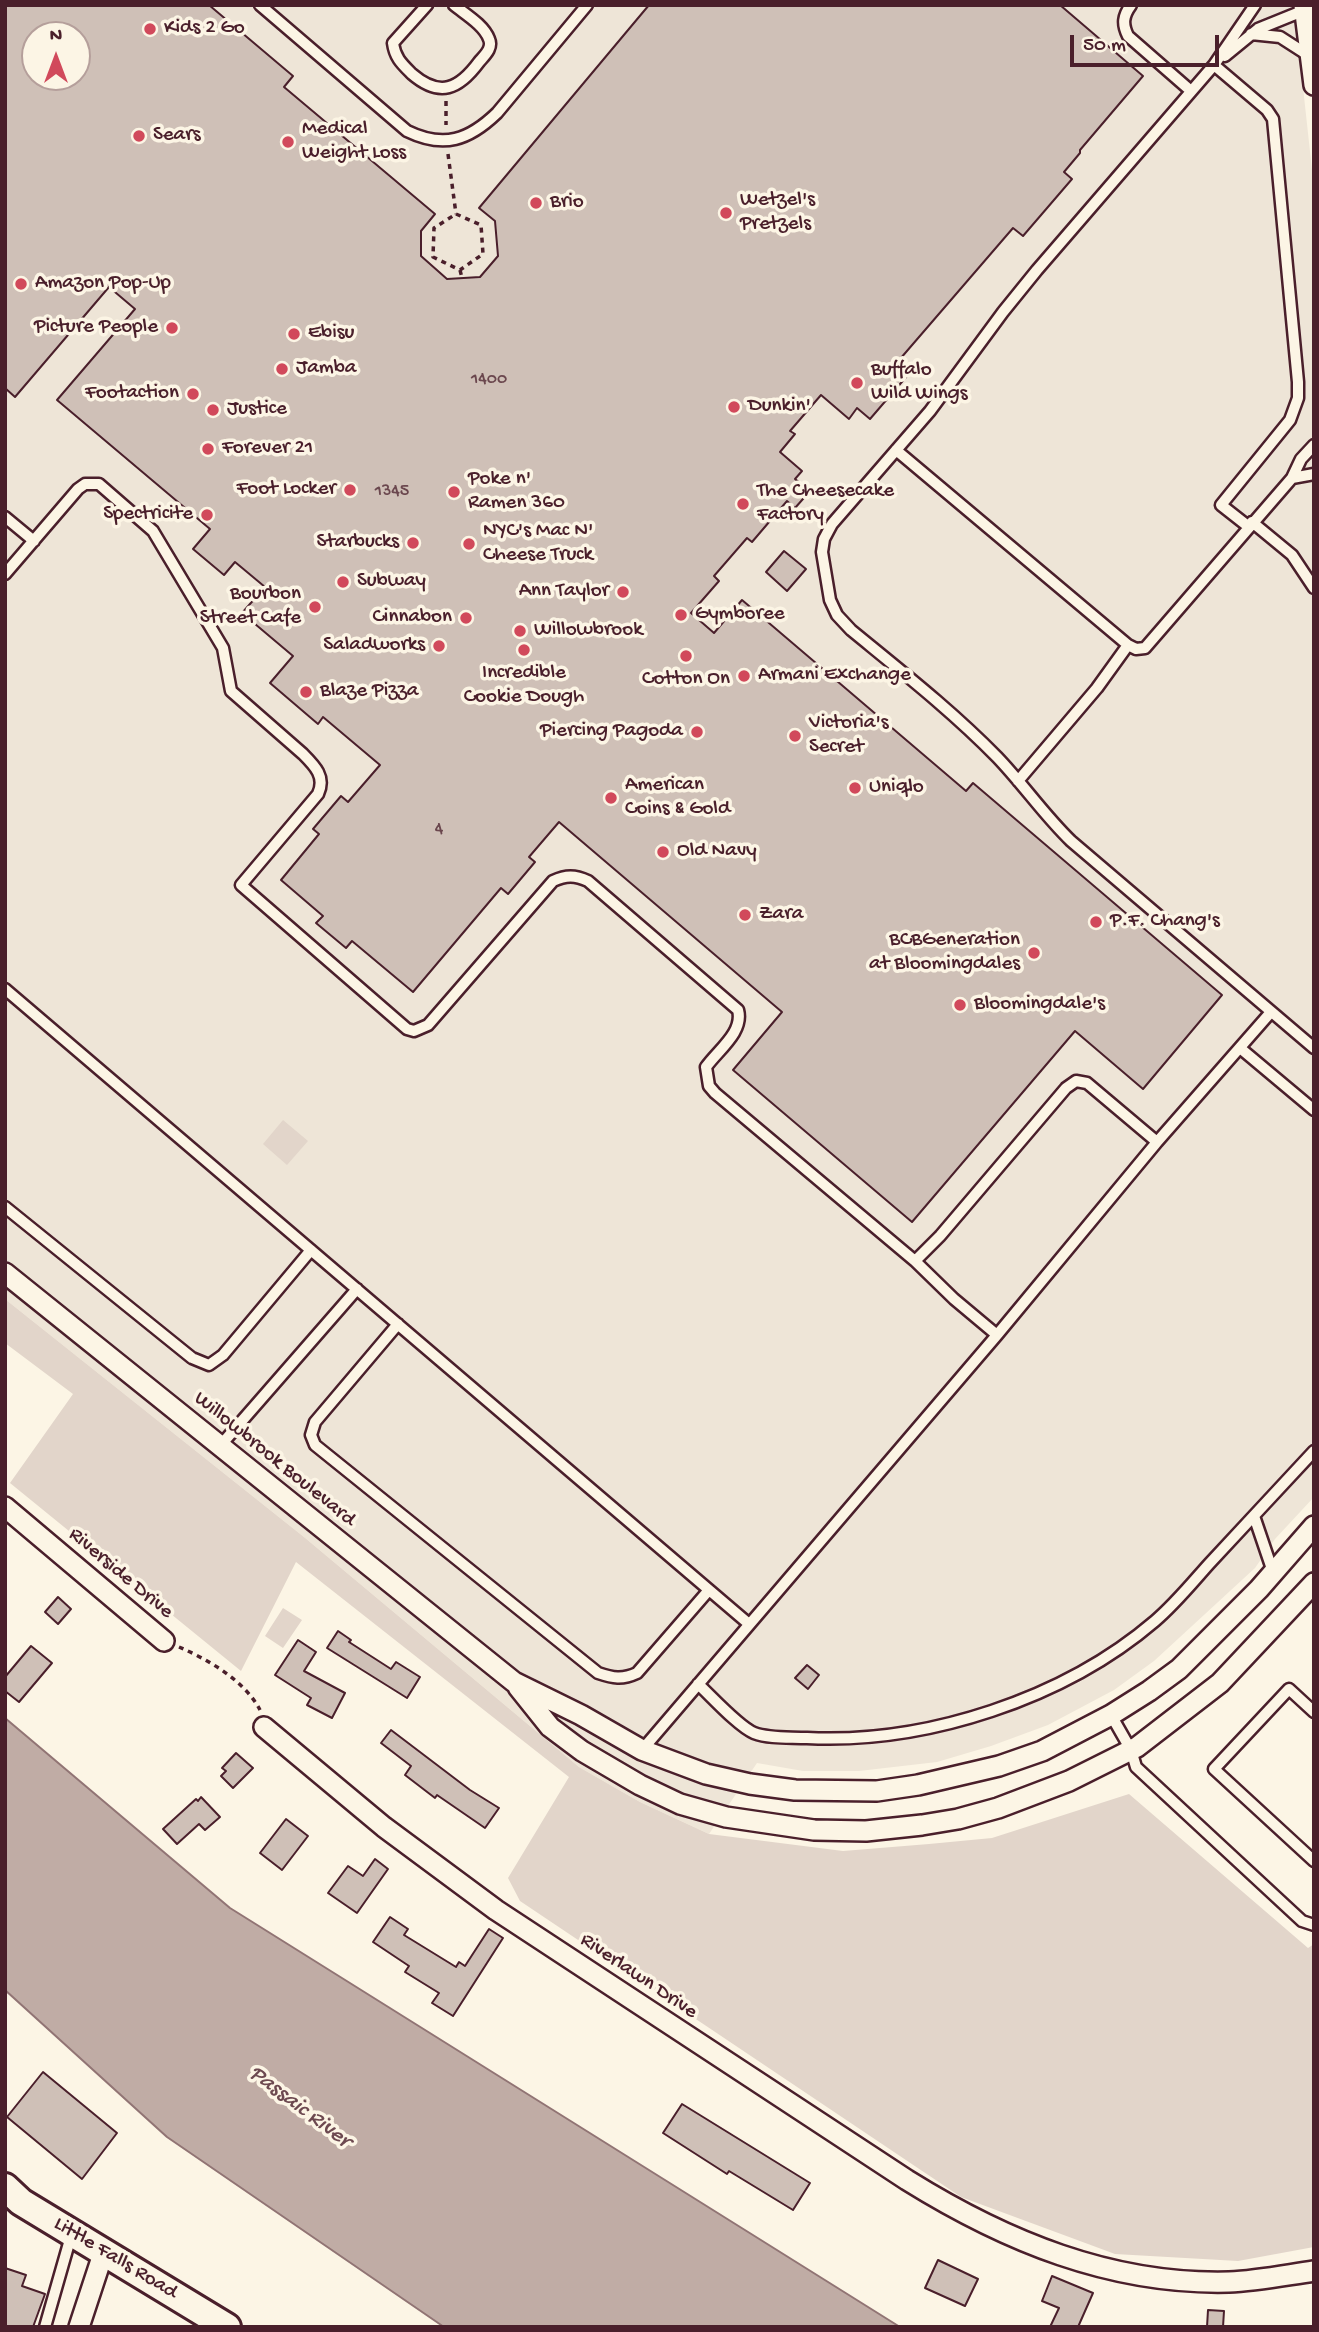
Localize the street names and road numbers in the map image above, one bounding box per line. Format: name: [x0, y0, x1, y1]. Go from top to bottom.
street label: Willowbrook Boulevard: [188, 1387, 360, 1533]
street label: Riverside Drive: [62, 1523, 178, 1625]
street label: Riverlawn Drive: [574, 1928, 702, 2026]
street label: Little Falls Road: [48, 2212, 182, 2306]

